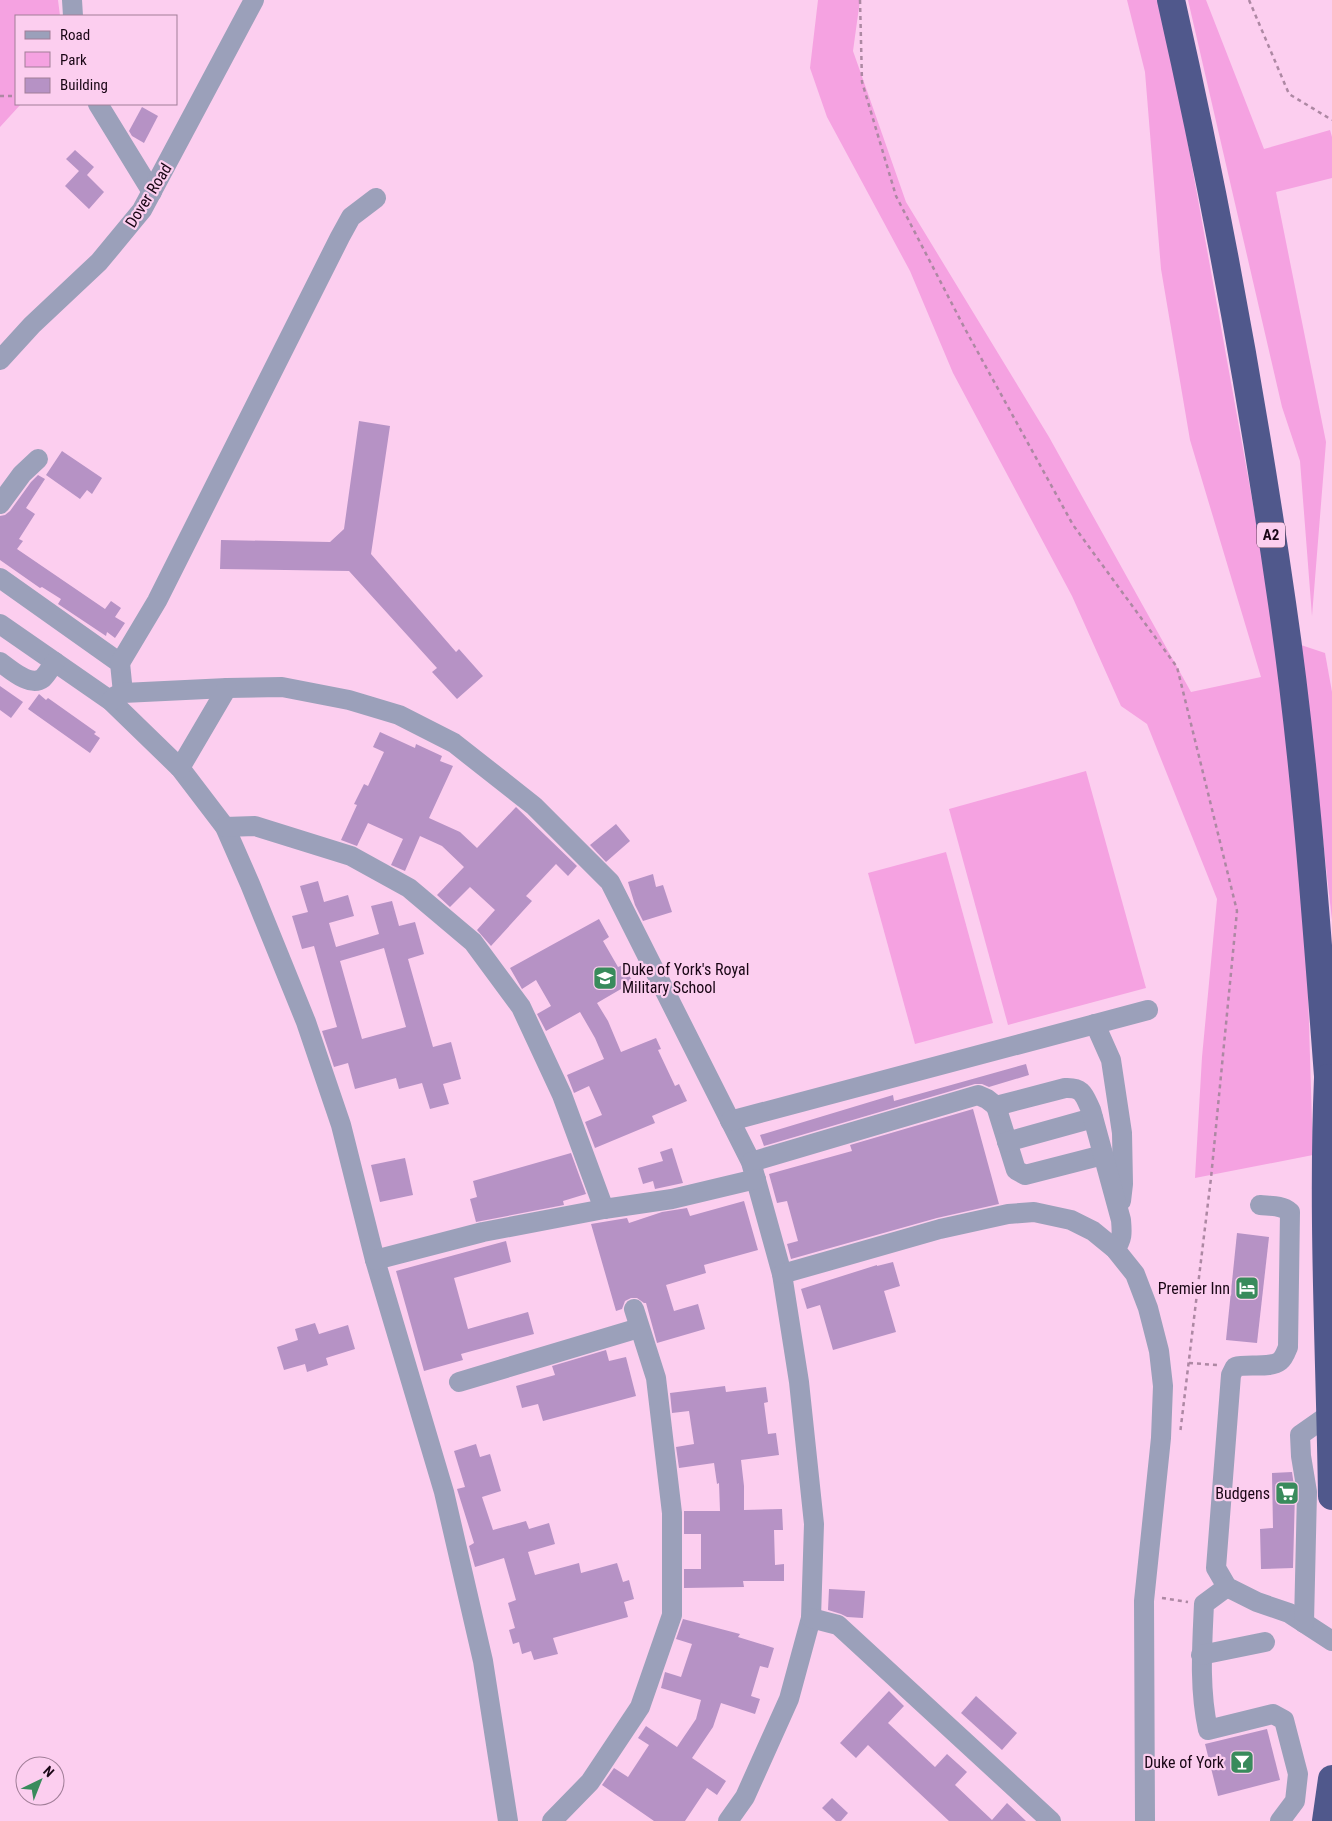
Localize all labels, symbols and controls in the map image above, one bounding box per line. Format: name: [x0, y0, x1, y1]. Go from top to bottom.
legend: [15, 15, 178, 105]
text: Road: [60, 26, 90, 44]
text: Park: [60, 51, 87, 69]
text: Building: [60, 76, 108, 94]
street label: Dover Road: [121, 160, 176, 231]
road number: A2: [1257, 522, 1285, 548]
place label: Duke of York's Royal Military School: [622, 960, 749, 997]
school or university icon: Duke of York's Royal Military School: [592, 965, 618, 991]
hotel icon: Premier Inn: [1234, 1275, 1260, 1301]
place label: Premier Inn: [1158, 1279, 1230, 1298]
supermarket icon: Budgens: [1274, 1480, 1300, 1506]
place label: Budgens: [1215, 1484, 1270, 1503]
bar icon: Duke of York: [1229, 1749, 1255, 1775]
place label: Duke of York: [1144, 1753, 1225, 1772]
north arrow: [15, 1756, 65, 1806]
text: N: [40, 1763, 57, 1780]

